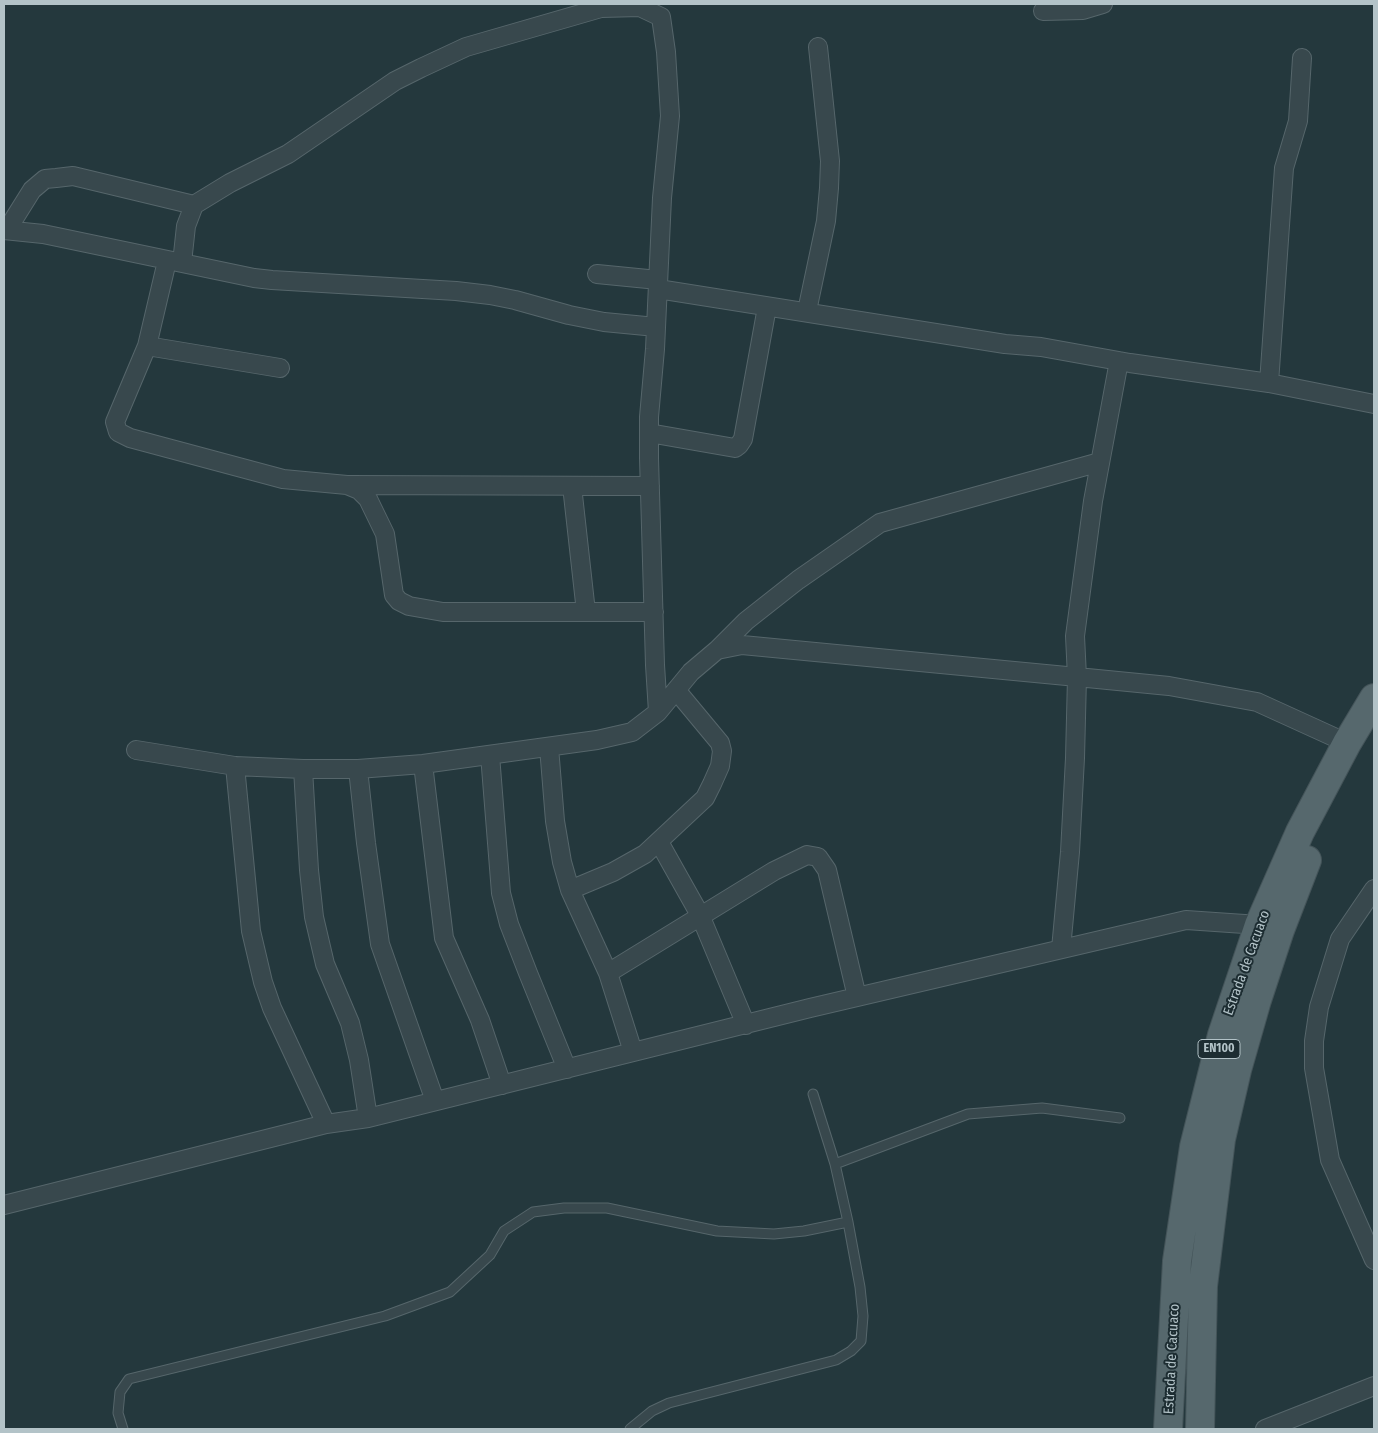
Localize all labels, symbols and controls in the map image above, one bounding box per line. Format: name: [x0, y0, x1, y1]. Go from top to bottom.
street label: Estrada de Cacuaco: [1220, 908, 1274, 1018]
road number: EN100: [1198, 1040, 1240, 1058]
street label: Estrada de Cacuaco: [1161, 1303, 1183, 1415]

